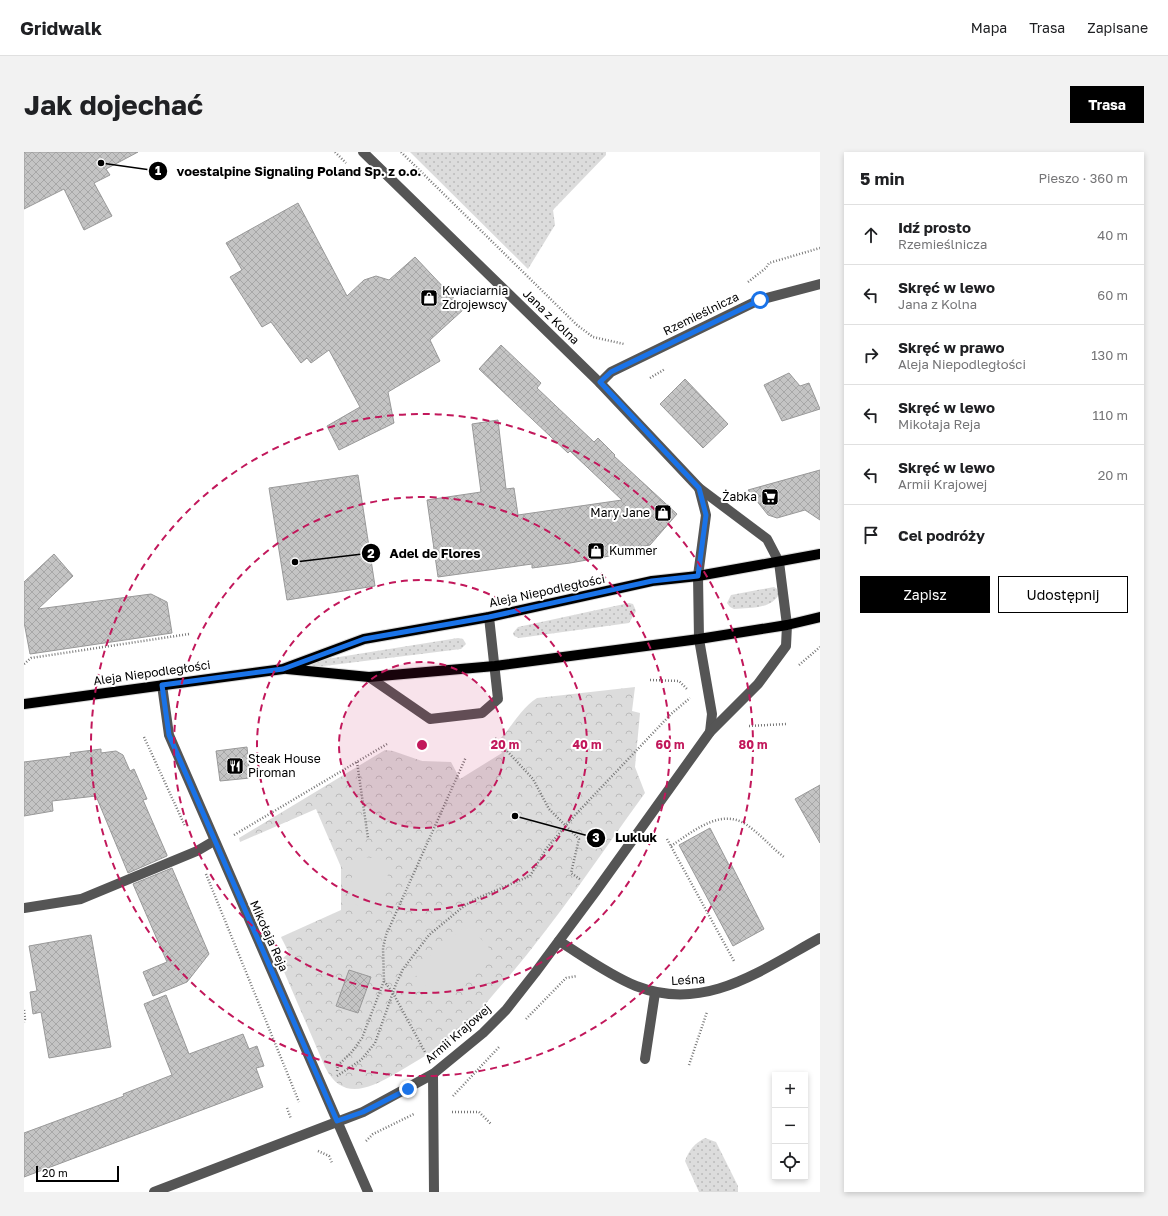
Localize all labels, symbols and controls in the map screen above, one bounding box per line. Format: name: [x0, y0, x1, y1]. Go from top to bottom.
text: Gridwalk: [20, 16, 102, 39]
text: Mapa: [971, 19, 1007, 36]
text: Trasa: [1029, 19, 1065, 36]
text: Zapisane: [1087, 19, 1148, 36]
button: Trasa: [1070, 86, 1144, 123]
text: Jak dojechać: [24, 88, 203, 121]
callout: voestalpine Signaling Poland Sp. z o.o.: [148, 158, 429, 183]
text: 1: [155, 163, 161, 178]
text: voestalpine Signaling Poland Sp. z o.o.: [177, 163, 421, 179]
text: 5 min: [860, 168, 904, 189]
text: Pieszo · 360 m: [1038, 170, 1128, 186]
text: Idź prosto: [898, 218, 971, 236]
icon: ahead: [860, 224, 882, 246]
text: 40 m: [1097, 227, 1128, 243]
text: Rzemieślnicza: [898, 236, 987, 252]
text: Skręć w lewo: [898, 278, 995, 296]
place label: Kwiaciarnia Zdrojewscy: [442, 283, 508, 312]
icon: left: [860, 284, 882, 306]
street label: Jana z Kolna: [520, 286, 583, 347]
text: 60 m: [1097, 287, 1128, 303]
shop icon: Kwiaciarnia Zdrojewscy: [419, 288, 439, 308]
street label: Rzemieślnicza: [660, 289, 741, 338]
route start: [751, 291, 769, 309]
text: Jana z Kolna: [898, 296, 977, 312]
text: Skręć w prawo: [898, 338, 1005, 356]
icon: right: [860, 344, 882, 366]
text: 130 m: [1091, 347, 1128, 363]
text: Aleja Niepodległości: [898, 356, 1026, 372]
text: Skręć w lewo: [898, 398, 995, 416]
icon: left: [860, 404, 882, 426]
text: 110 m: [1093, 407, 1128, 423]
text: Mikołaja Reja: [898, 416, 981, 432]
text: Skręć w lewo: [898, 458, 995, 476]
icon: left: [860, 464, 882, 486]
text: 20 m: [1098, 467, 1128, 483]
text: Armii Krajowej: [898, 476, 987, 492]
supermarket icon: Żabka: [760, 487, 780, 507]
place label: Żabka: [722, 489, 757, 504]
shop icon: Mary Jane: [653, 503, 673, 523]
place label: Mary Jane: [590, 505, 650, 520]
icon: arrive: [860, 524, 882, 546]
text: Cel podróży: [898, 526, 985, 544]
callout: Adel de Flores: [361, 541, 488, 566]
shop icon: Kummer: [586, 541, 606, 561]
place label: Kummer: [609, 543, 658, 558]
text: Adel de Flores: [390, 545, 480, 561]
text: 2: [367, 546, 375, 561]
street label: Aleja Niepodległości: [488, 571, 606, 610]
button: Zapisz: [860, 576, 990, 613]
button: Udostępnij: [998, 576, 1128, 613]
street label: Aleja Niepodległości: [92, 657, 211, 688]
text: 20 m: [491, 737, 519, 752]
text: 40 m: [573, 737, 601, 752]
text: 60 m: [656, 737, 684, 752]
text: 80 m: [739, 737, 767, 752]
centre of rings: [415, 738, 429, 752]
place label: Steak House Piroman: [248, 751, 321, 780]
restaurant icon: Steak House Piroman: [225, 756, 245, 776]
callout: Lukluk: [586, 825, 665, 850]
text: Lukluk: [615, 829, 658, 845]
text: 3: [592, 830, 600, 845]
street label: Mikołaja Reja: [247, 898, 292, 974]
street label: Leśna: [671, 971, 705, 988]
street label: Armii Krajowej: [422, 1001, 494, 1066]
map controls: [772, 1072, 808, 1180]
button: +: [772, 1072, 808, 1108]
route end: [399, 1080, 417, 1098]
button: −: [772, 1108, 808, 1144]
button: locate: [772, 1144, 808, 1180]
scale bar: [36, 1164, 119, 1183]
text: 20 m: [42, 1166, 68, 1179]

